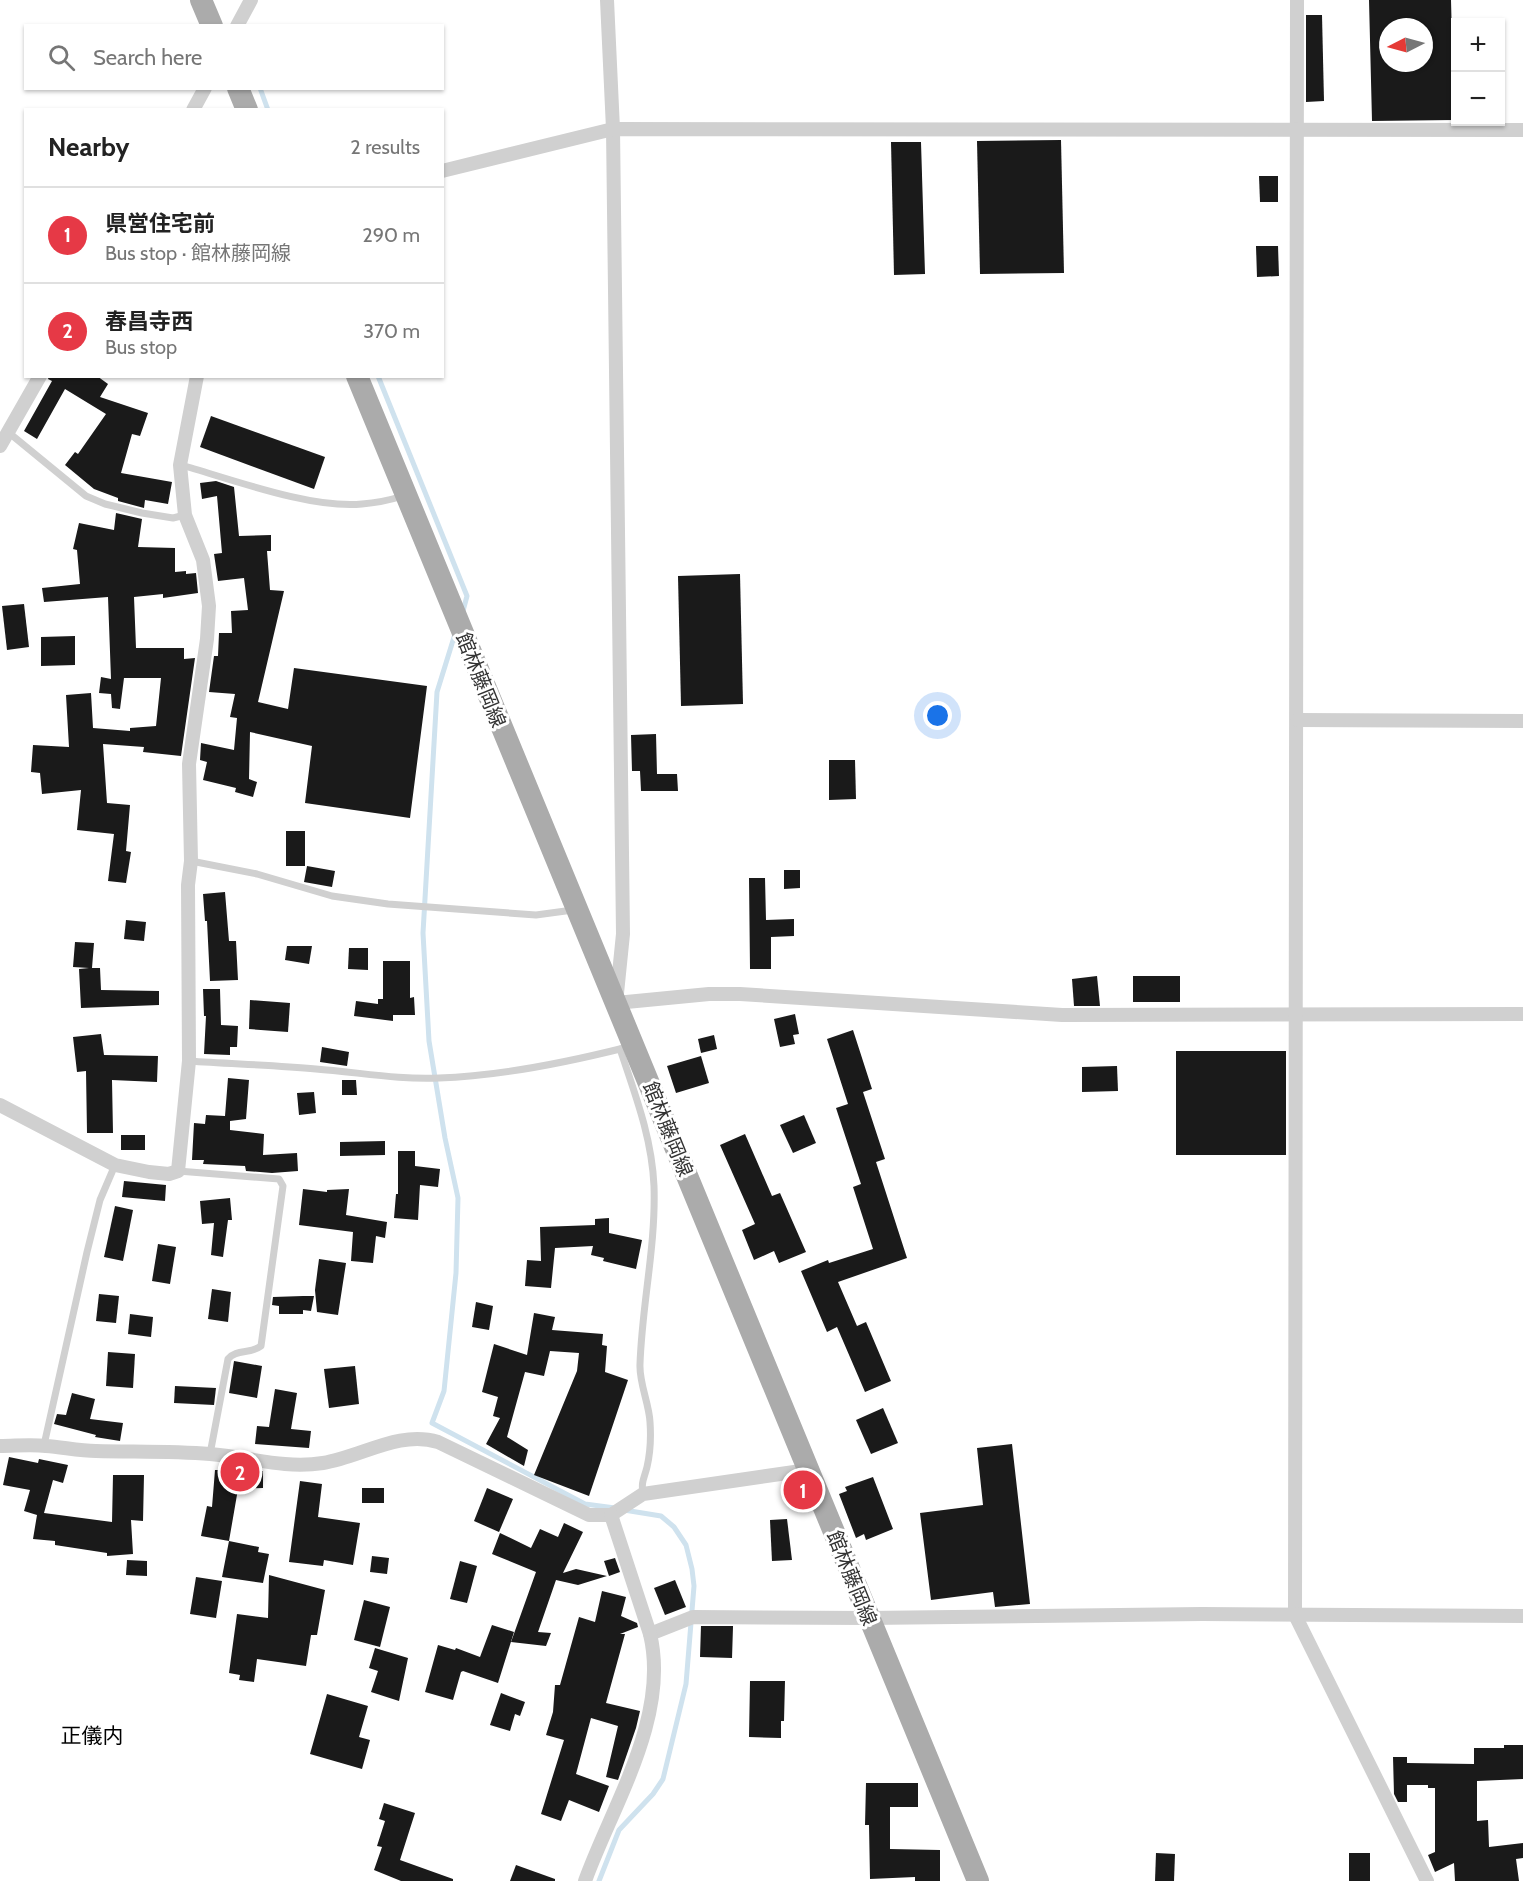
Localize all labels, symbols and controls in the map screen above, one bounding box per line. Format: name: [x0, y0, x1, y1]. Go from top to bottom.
north arrow: [1379, 18, 1433, 72]
map controls: [1451, 18, 1505, 126]
button: +: [1451, 18, 1505, 72]
search box: [24, 24, 444, 90]
icon: search: [45, 41, 78, 74]
text: Search here: [93, 44, 202, 71]
button: −: [1451, 72, 1505, 126]
text: Nearby: [48, 131, 129, 163]
text: 2 results: [350, 135, 420, 159]
text: 県営住宅前: [105, 210, 215, 237]
text: 1: [64, 223, 71, 247]
text: 290 m: [362, 223, 420, 247]
text: Bus stop · 館林藤岡線: [105, 241, 291, 265]
text: 春昌寺西: [105, 308, 193, 335]
text: 2: [62, 319, 73, 343]
text: 370 m: [363, 319, 420, 343]
text: Bus stop: [105, 335, 177, 359]
street label: 館林藤岡線: [451, 629, 511, 731]
your location: [923, 701, 952, 730]
street label: 館林藤岡線: [638, 1078, 698, 1180]
pin: 2: [220, 1450, 260, 1494]
pin: 1: [784, 1468, 822, 1512]
street label: 館林藤岡線: [822, 1527, 882, 1629]
district label: 正儀内: [61, 1723, 124, 1748]

